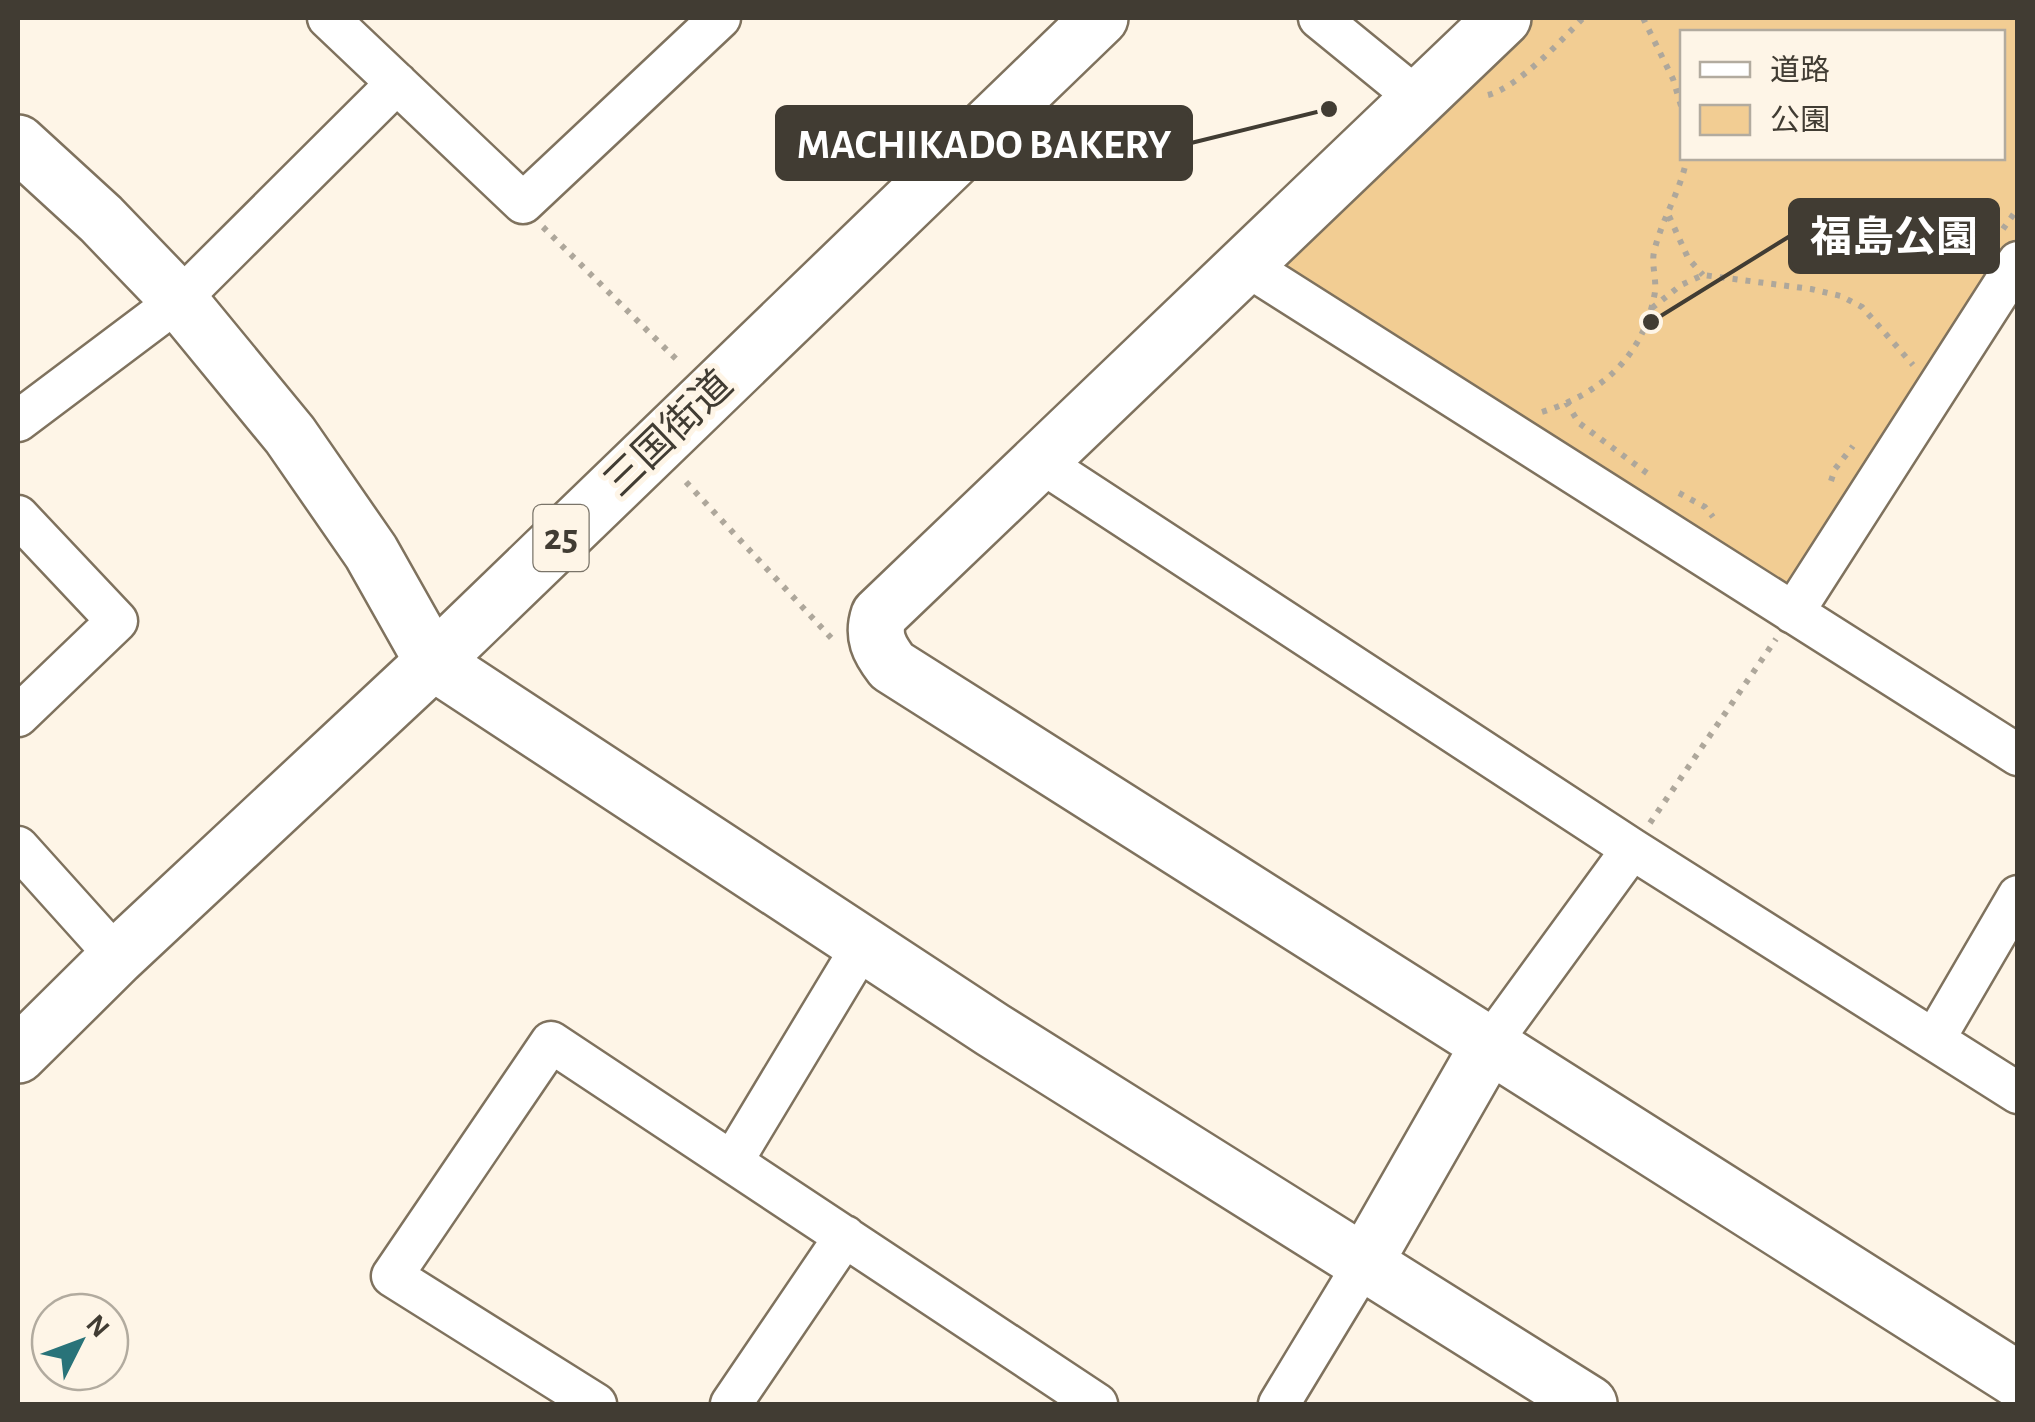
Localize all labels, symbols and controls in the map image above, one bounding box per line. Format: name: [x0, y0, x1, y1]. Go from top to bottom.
legend: [1680, 30, 2005, 160]
text: 道路: [1770, 54, 1830, 86]
text: 公園: [1770, 105, 1830, 136]
callout: MACHIKADO BAKERY: [777, 107, 1191, 179]
text: MACHIKADO BAKERY: [797, 124, 1172, 166]
callout: 福島公園: [1790, 200, 1998, 272]
text: 福島公園: [1810, 215, 1978, 259]
street label: 三国街道: [596, 363, 740, 504]
road number: 25: [534, 505, 588, 571]
north arrow: [30, 1292, 130, 1392]
text: N: [80, 1310, 114, 1343]

